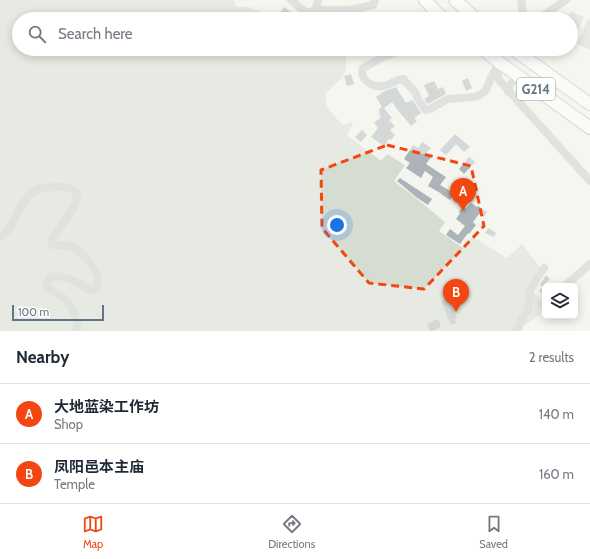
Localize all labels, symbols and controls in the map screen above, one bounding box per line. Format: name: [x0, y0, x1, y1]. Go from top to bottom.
search box: [12, 12, 578, 56]
icon: search: [26, 23, 48, 45]
text: Search here: [58, 25, 133, 43]
road number: G214: [517, 78, 555, 100]
pin: A: [450, 178, 476, 211]
your location: [327, 215, 347, 235]
pin: B: [443, 279, 469, 312]
map controls: [542, 283, 578, 319]
button: layers: [542, 283, 578, 319]
scale bar: [12, 303, 104, 322]
text: 100 m: [18, 305, 49, 319]
text: Nearby: [16, 347, 69, 367]
text: 2 results: [529, 349, 574, 365]
text: 大地蓝染工作坊: [54, 398, 159, 416]
text: A: [25, 406, 33, 422]
text: 140 m: [539, 406, 574, 422]
text: Shop: [54, 416, 83, 432]
text: 凤阳邑本主庙: [54, 458, 144, 476]
text: B: [25, 466, 33, 482]
text: 160 m: [539, 466, 574, 482]
text: Temple: [54, 476, 95, 492]
tab: Map: [82, 513, 104, 551]
tab: Directions: [268, 513, 315, 551]
tab: Saved: [479, 513, 508, 551]

